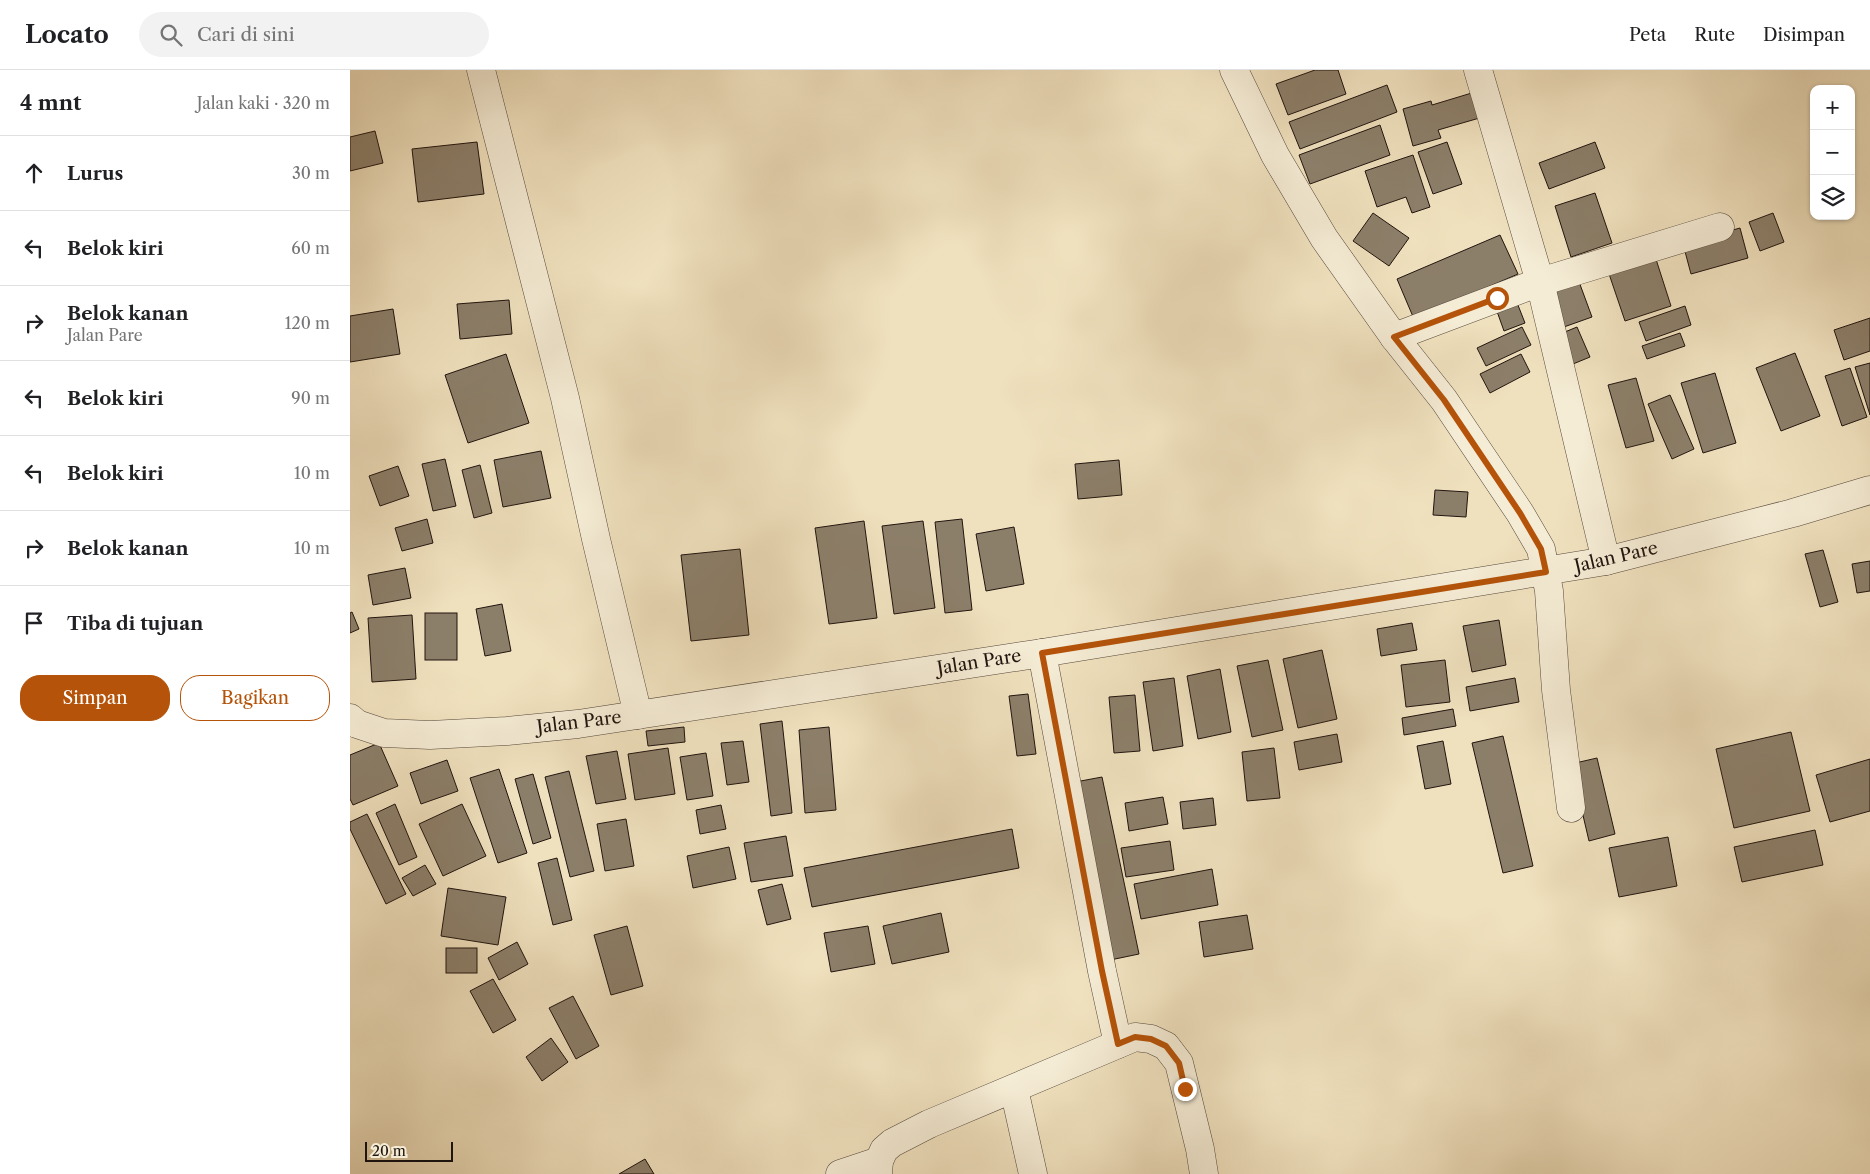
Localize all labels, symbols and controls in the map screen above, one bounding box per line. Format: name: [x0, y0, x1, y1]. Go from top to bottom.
search box: [139, 12, 489, 57]
text: Locato: [25, 20, 109, 49]
icon: search: [157, 21, 185, 49]
text: Cari di sini: [197, 23, 295, 46]
text: Peta: [1629, 24, 1666, 46]
text: Rute: [1694, 24, 1735, 46]
text: Disimpan: [1763, 24, 1845, 46]
map controls: [1810, 85, 1855, 220]
button: +: [1810, 85, 1855, 130]
text: 4 mnt: [20, 90, 81, 115]
text: Jalan kaki · 320 m: [197, 93, 330, 113]
button: −: [1810, 130, 1855, 175]
icon: ahead: [20, 159, 48, 187]
text: Lurus: [67, 162, 123, 185]
text: 30 m: [292, 163, 330, 183]
button: layers: [1810, 175, 1855, 220]
icon: left: [20, 234, 48, 262]
text: Belok kiri: [67, 237, 164, 260]
text: 60 m: [291, 238, 330, 258]
route start: [1486, 287, 1509, 310]
text: Belok kanan: [67, 302, 189, 325]
icon: right: [20, 309, 48, 337]
text: 120 m: [285, 313, 330, 333]
text: Jalan Pare: [67, 325, 143, 345]
icon: left: [20, 384, 48, 412]
text: Belok kiri: [67, 387, 164, 410]
text: 90 m: [291, 388, 330, 408]
icon: left: [20, 459, 48, 487]
text: Belok kiri: [67, 462, 164, 485]
text: 10 m: [294, 463, 330, 483]
icon: right: [20, 534, 48, 562]
text: Belok kanan: [67, 537, 189, 560]
street label: Jalan Pare: [1569, 537, 1660, 578]
text: 10 m: [294, 538, 330, 558]
icon: arrive: [20, 609, 48, 637]
text: Tiba di tujuan: [67, 612, 203, 635]
street label: Jalan Pare: [932, 644, 1023, 680]
button: Simpan: [20, 675, 170, 721]
button: Bagikan: [180, 675, 330, 721]
street label: Jalan Pare: [532, 706, 623, 738]
route end: [1174, 1078, 1197, 1101]
scale bar: [365, 1139, 452, 1162]
text: 20 m: [372, 1142, 406, 1160]

